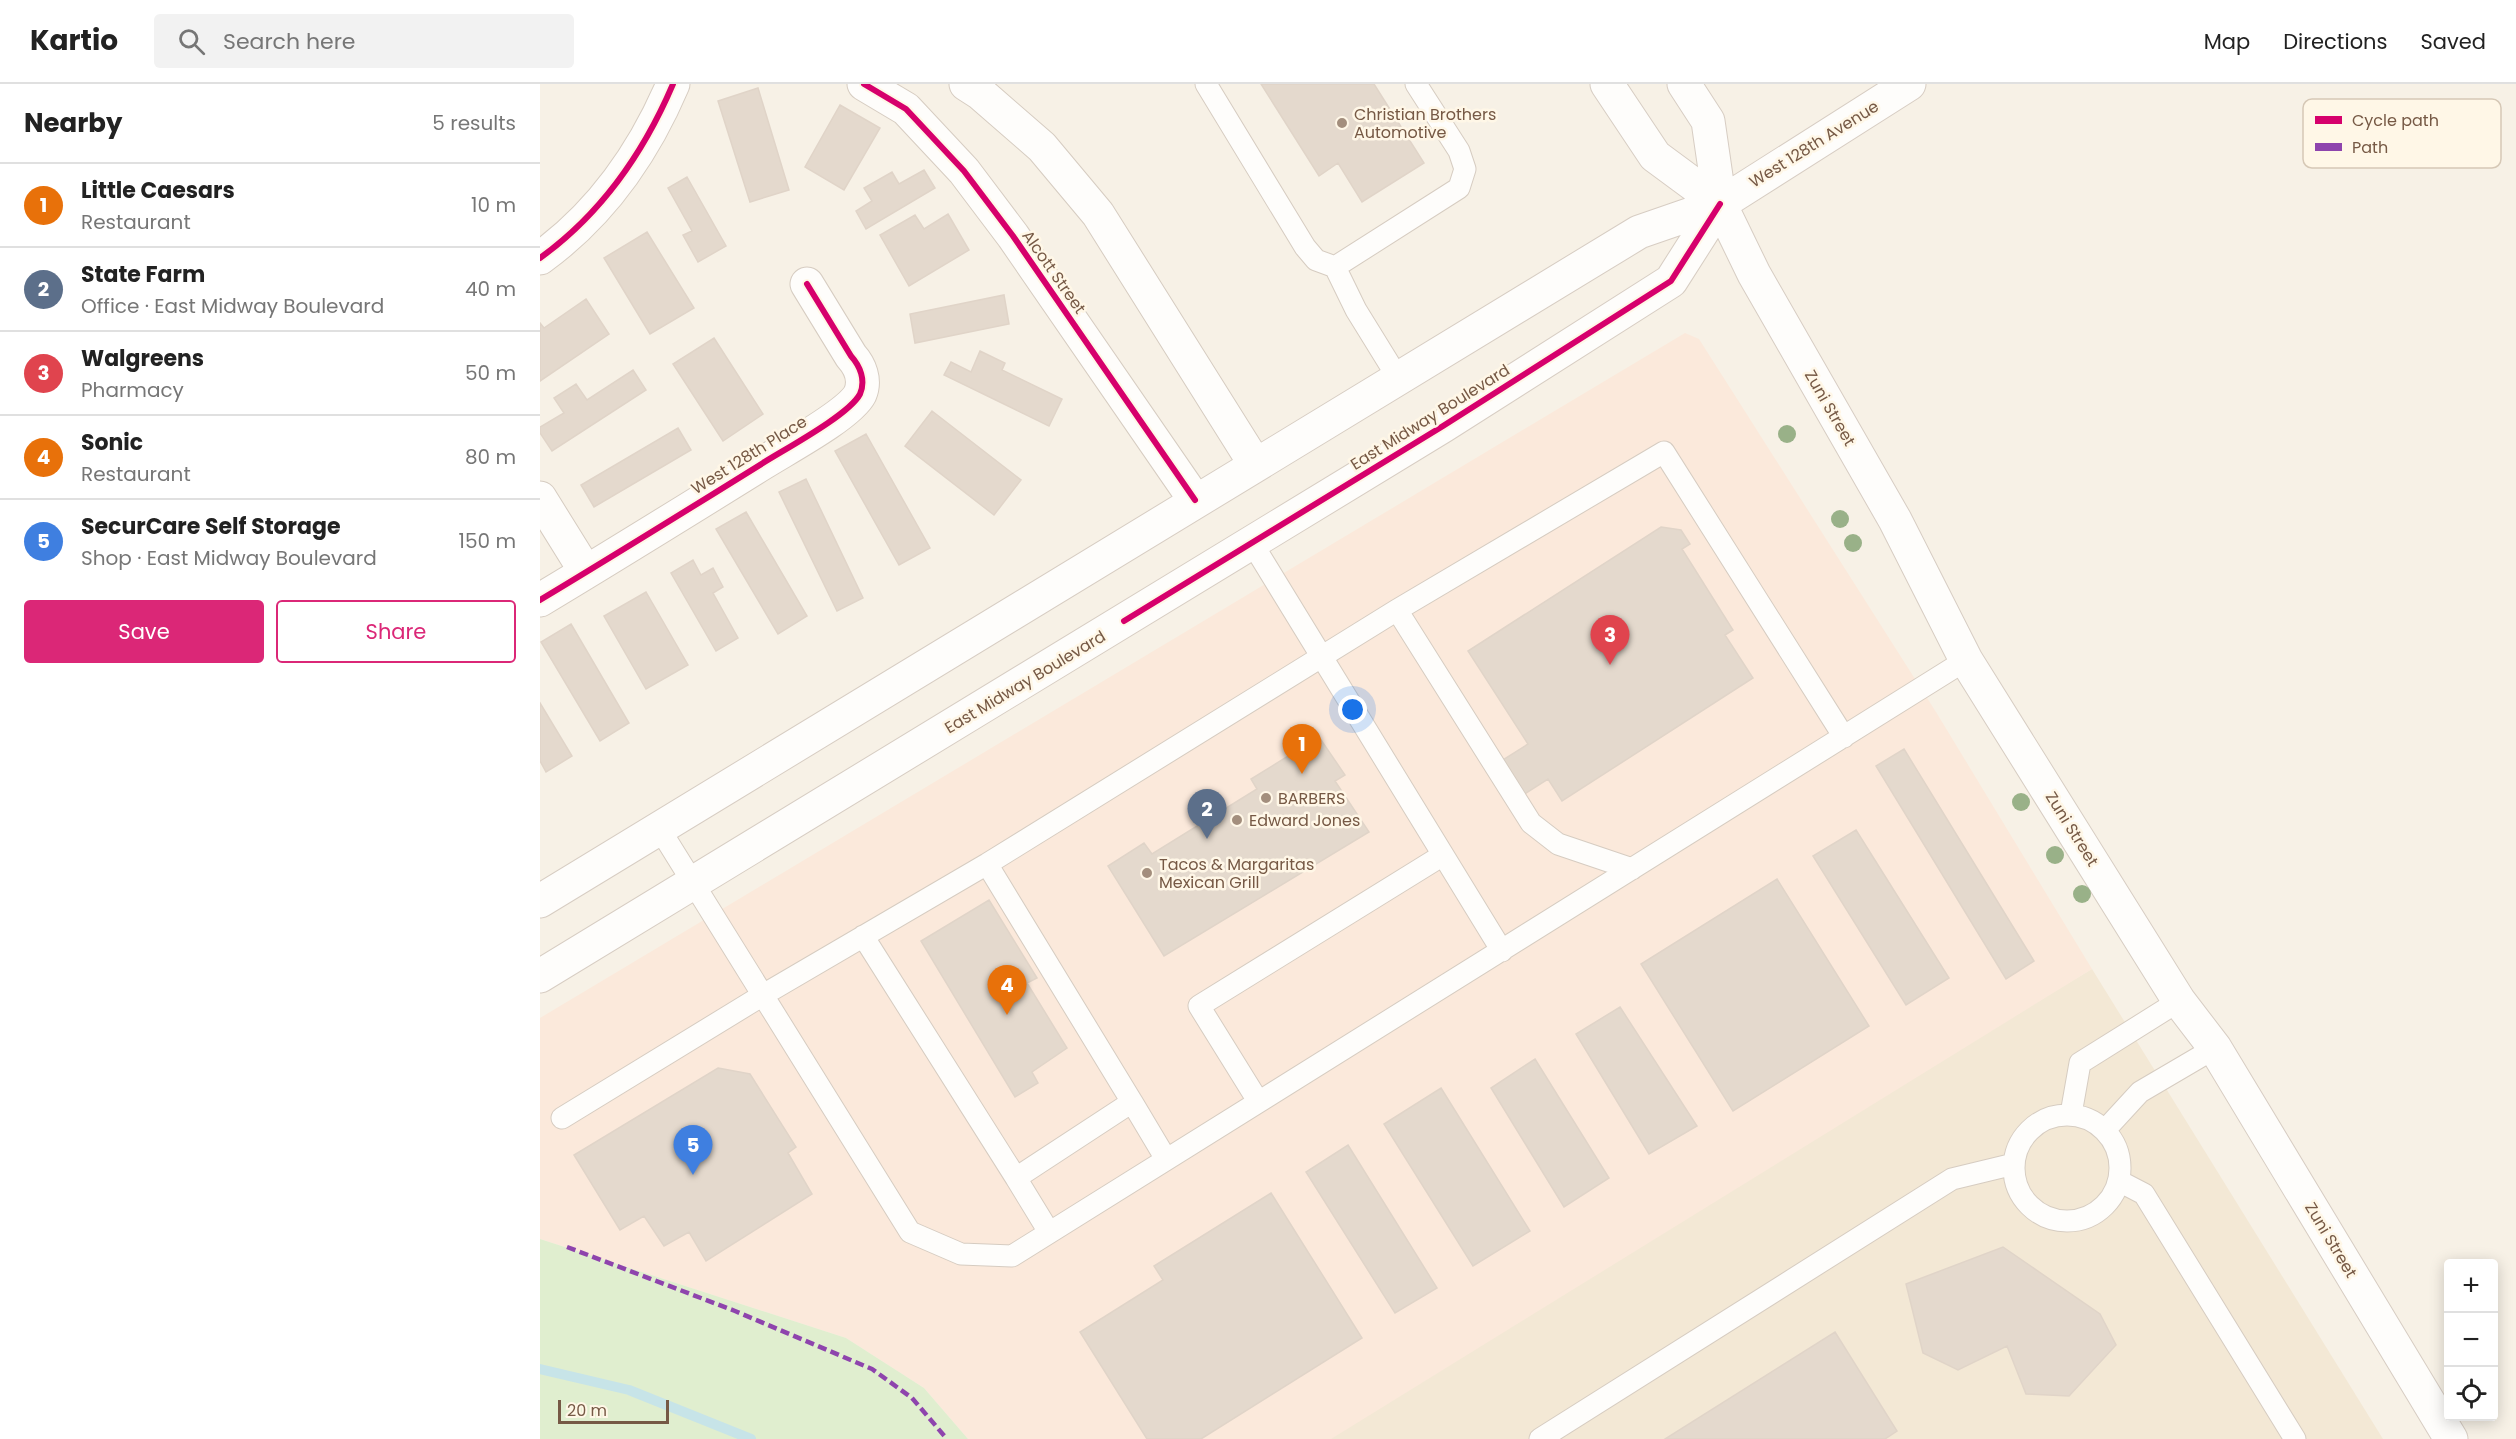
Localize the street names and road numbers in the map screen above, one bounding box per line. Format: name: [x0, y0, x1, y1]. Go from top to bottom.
street label: West 128th Avenue: [1745, 95, 1883, 193]
street label: Alcott Street: [1017, 225, 1091, 319]
street label: East Midway Boulevard: [1346, 359, 1514, 475]
street label: Zuni Street: [1799, 366, 1861, 450]
street label: West 128th Place: [687, 410, 811, 500]
street label: East Midway Boulevard: [940, 625, 1110, 739]
street label: Zuni Street: [2040, 787, 2104, 871]
street label: Zuni Street: [2299, 1198, 2363, 1282]

